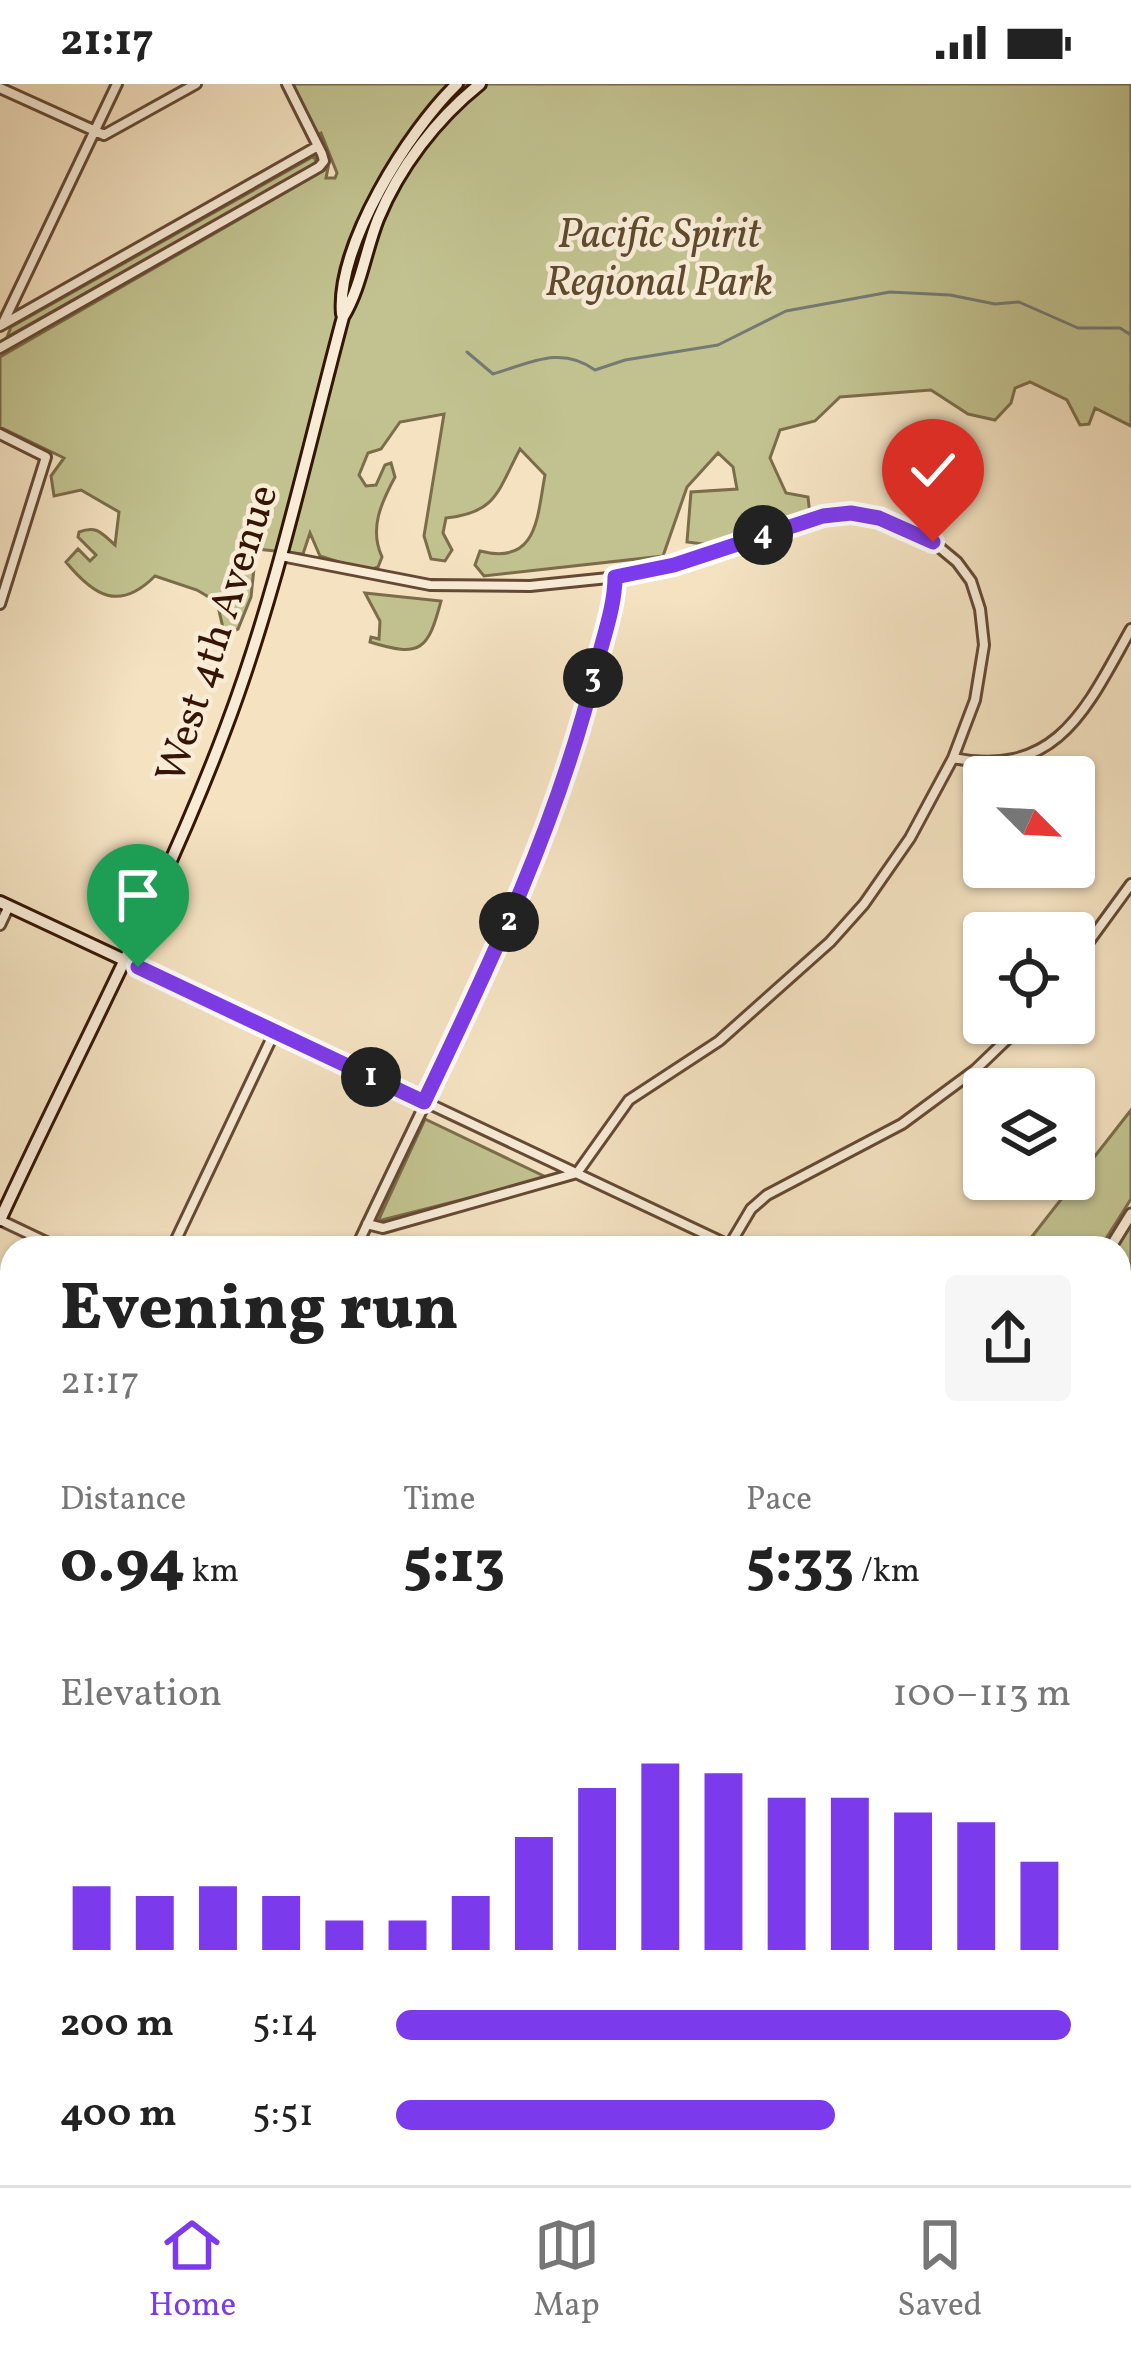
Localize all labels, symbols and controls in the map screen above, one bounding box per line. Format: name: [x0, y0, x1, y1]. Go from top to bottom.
text: 21:17: [60, 11, 154, 74]
park label: Pacific Spirit Regional Park: [545, 207, 773, 314]
pin: [882, 419, 984, 542]
icon: check: [900, 437, 966, 503]
street label: West 4th Avenue: [143, 478, 295, 791]
pin: 4: [733, 505, 793, 565]
text: 4: [753, 512, 773, 558]
pin: 3: [563, 648, 623, 708]
text: 3: [585, 655, 601, 701]
north arrow: [963, 756, 1095, 888]
map controls: [963, 756, 1095, 1200]
pin: [87, 844, 189, 967]
icon: arrive: [105, 862, 171, 928]
pin: 2: [479, 892, 539, 952]
text: 2: [500, 899, 518, 945]
button: locate: [963, 912, 1095, 1044]
pin: 1: [341, 1047, 401, 1107]
text: 1: [364, 1054, 378, 1100]
button: layers: [963, 1068, 1095, 1200]
text: Evening run: [60, 1265, 459, 1357]
button: share: [945, 1275, 1071, 1401]
text: 21:17: [60, 1356, 139, 1410]
text: Distance: [60, 1478, 186, 1524]
text: Time: [403, 1478, 475, 1524]
text: Pace: [746, 1478, 812, 1524]
text: 0.94: [60, 1524, 185, 1607]
text: 5:13: [403, 1524, 505, 1607]
text: 5:33: [746, 1524, 854, 1607]
text: km: [185, 1550, 239, 1596]
text: /km: [854, 1550, 920, 1596]
text: Elevation: [60, 1668, 222, 1722]
text: 100–113 m: [892, 1668, 1071, 1722]
text: 200 m: [60, 1998, 174, 2052]
text: 5:14: [252, 1998, 318, 2052]
text: 400 m: [60, 2088, 177, 2142]
text: 5:51: [252, 2088, 314, 2142]
tab: Home: [149, 2212, 236, 2330]
tab: Map: [534, 2212, 600, 2330]
tab: Saved: [897, 2212, 982, 2330]

